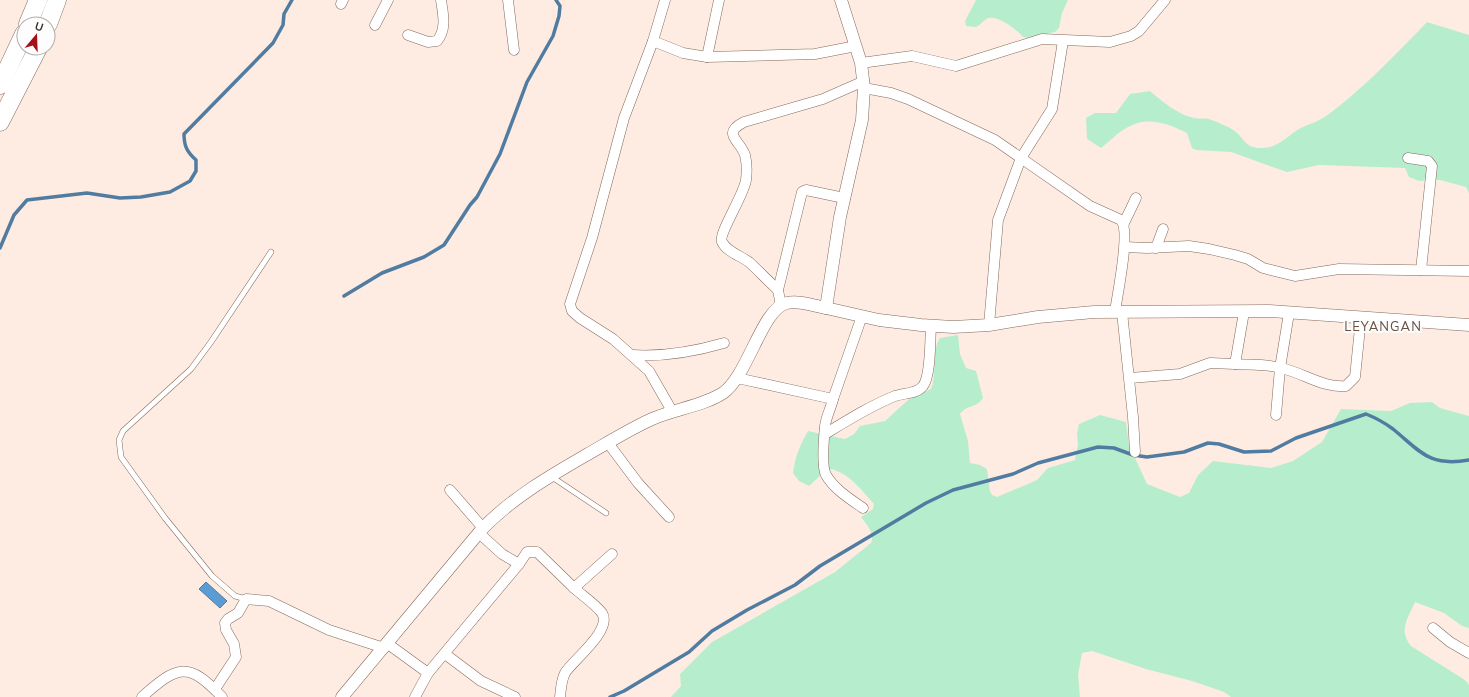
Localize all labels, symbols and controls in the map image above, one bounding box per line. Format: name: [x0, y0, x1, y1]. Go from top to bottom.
north arrow: [16, 16, 56, 56]
text: U: [33, 19, 45, 34]
district label: LEYANGAN: [1344, 318, 1422, 334]

